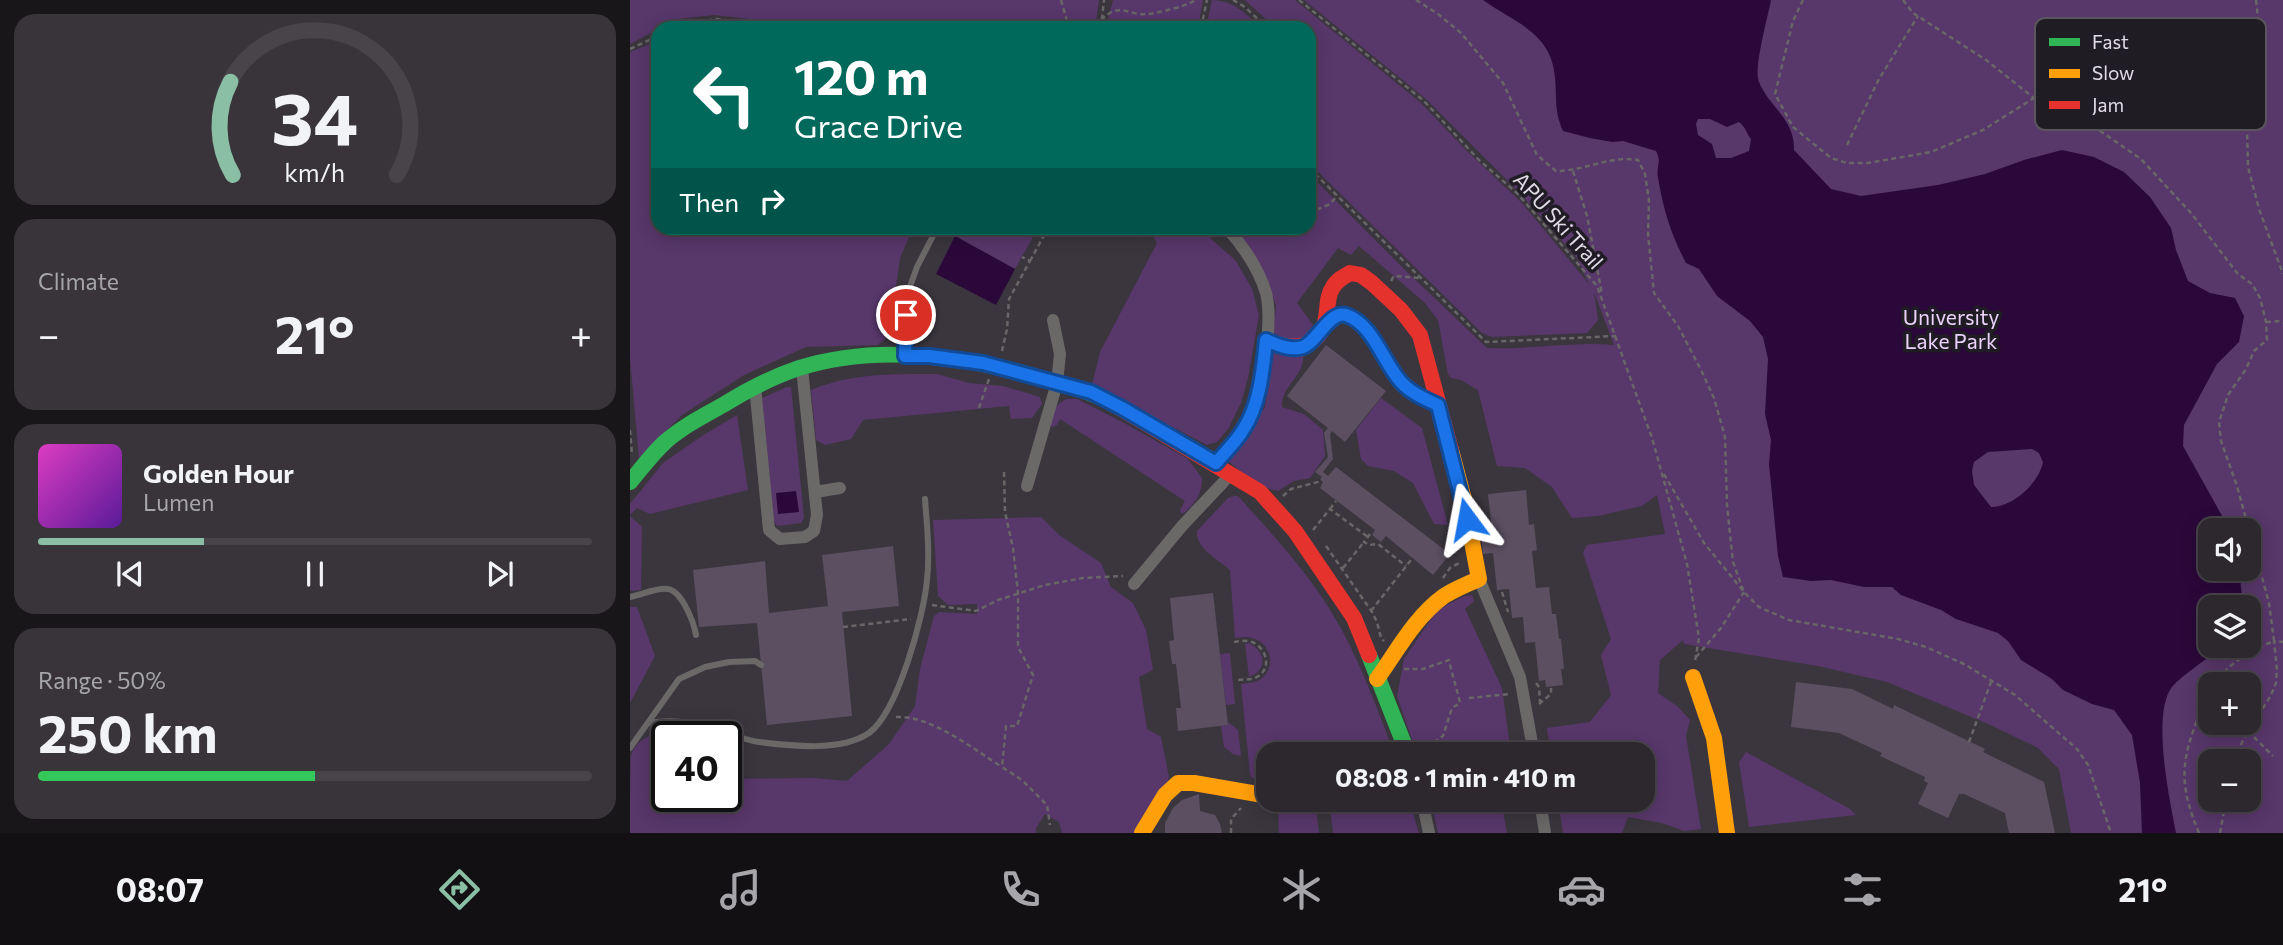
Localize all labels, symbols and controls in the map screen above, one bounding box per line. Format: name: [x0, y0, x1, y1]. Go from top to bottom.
legend: [2035, 18, 2266, 130]
text: Fast: [2092, 30, 2129, 53]
text: 120 m: [794, 45, 928, 105]
icon: left: [679, 49, 770, 140]
text: Slow: [2092, 61, 2134, 84]
text: 34: [271, 72, 359, 161]
text: Jam: [2092, 93, 2124, 116]
text: Grace Drive: [794, 105, 963, 145]
text: km/h: [285, 157, 345, 187]
street label: APU Ski Trail: [1509, 166, 1609, 274]
icon: right: [753, 182, 791, 220]
text: Then: [679, 186, 739, 217]
text: Climate: [38, 267, 119, 295]
pin: [876, 285, 936, 345]
icon: arrive: [887, 296, 925, 334]
text: 21°: [275, 301, 354, 365]
park label: University Lake Park: [1903, 304, 1999, 353]
text: −: [38, 310, 60, 357]
text: +: [570, 310, 592, 357]
text: Golden Hour: [143, 457, 294, 488]
position arrow: [1430, 482, 1504, 556]
text: Lumen: [143, 488, 214, 516]
map controls: [2198, 518, 2261, 812]
button: sound: [2198, 518, 2261, 581]
icon: previous: [111, 555, 149, 593]
icon: pause: [296, 555, 334, 593]
icon: next: [481, 555, 519, 593]
button: layers: [2198, 595, 2261, 658]
text: Range · 50%: [38, 666, 166, 694]
button: +: [2198, 672, 2261, 735]
text: 250 km: [38, 700, 218, 764]
speed limit sign: 40: [651, 721, 742, 812]
button: −: [2198, 749, 2261, 812]
text: 08:08 · 1 min · 410 m: [1335, 761, 1576, 792]
icon: directions: [435, 865, 484, 914]
icon: music: [716, 865, 765, 914]
icon: phone: [996, 865, 1045, 914]
icon: climate: [1277, 865, 1326, 914]
icon: car: [1557, 865, 1606, 914]
icon: filters: [1838, 865, 1887, 914]
text: 08:07: [116, 869, 204, 909]
text: 21°: [2118, 869, 2167, 909]

